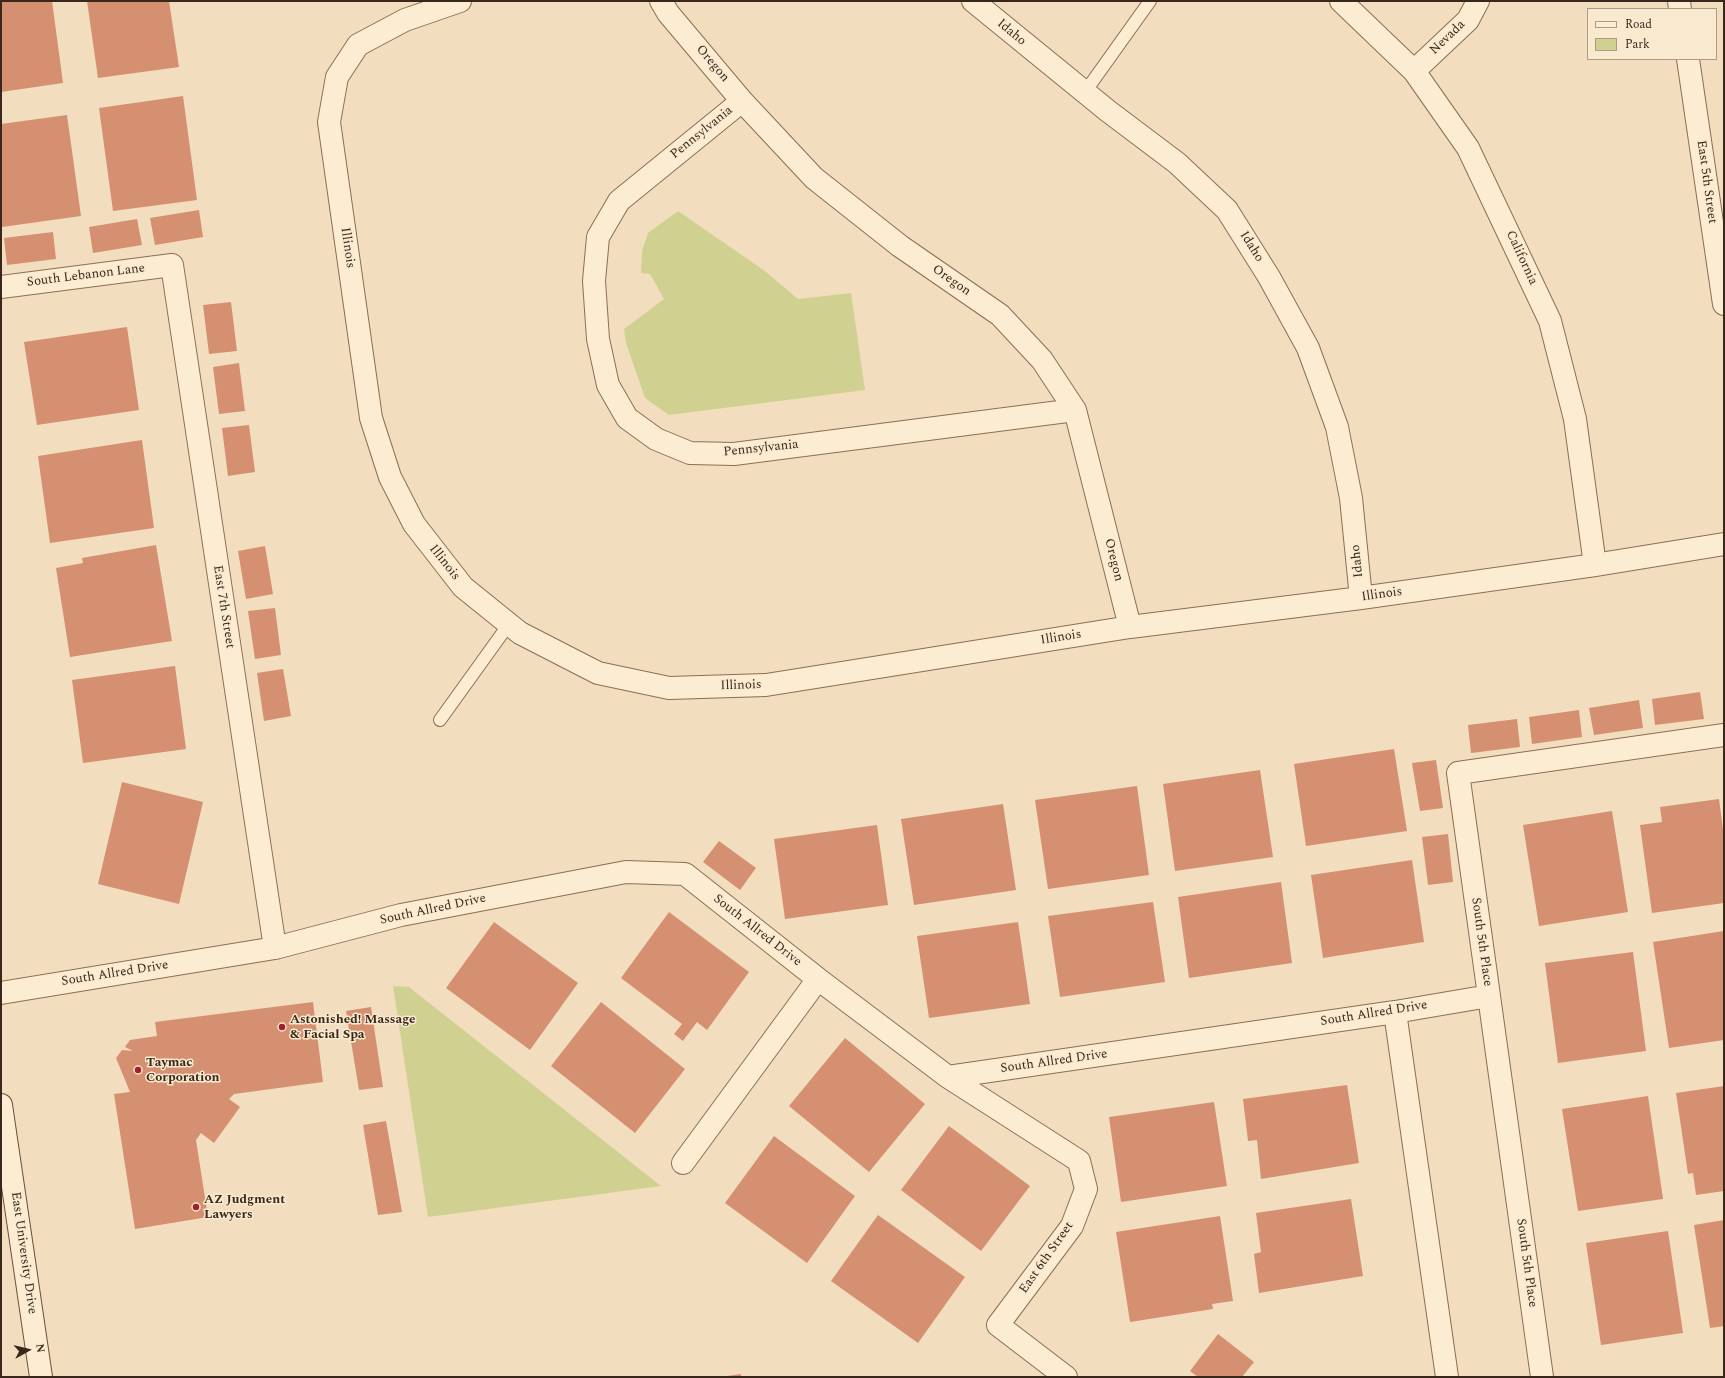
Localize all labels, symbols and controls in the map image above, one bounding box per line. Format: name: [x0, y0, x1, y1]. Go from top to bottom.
legend: [1587, 8, 1717, 60]
text: Road: [1625, 15, 1652, 34]
street label: Idaho: [993, 16, 1029, 50]
street label: Nevada: [1427, 17, 1469, 59]
text: Park: [1625, 35, 1650, 54]
street label: Oregon: [692, 42, 732, 86]
street label: Pennsylvania: [668, 103, 736, 163]
street label: East 5th Street: [1692, 139, 1720, 225]
street label: Illinois: [336, 227, 358, 269]
street label: California: [1502, 228, 1540, 288]
street label: Idaho: [1236, 229, 1266, 265]
street label: South Lebanon Lane: [26, 261, 146, 291]
street label: Oregon: [929, 262, 973, 300]
street label: Pennsylvania: [723, 437, 799, 461]
street label: Oregon: [1100, 537, 1126, 583]
street label: Illinois: [425, 542, 463, 584]
street label: Idaho: [1349, 544, 1367, 578]
street label: East 7th Street: [209, 564, 237, 650]
street label: Illinois: [1361, 584, 1403, 606]
street label: Illinois: [1040, 627, 1082, 649]
street label: Illinois: [720, 677, 762, 695]
street label: South Allred Drive: [379, 891, 487, 929]
street label: South Allred Drive: [710, 892, 804, 970]
street label: South 5th Place: [1467, 896, 1495, 988]
street label: South Allred Drive: [60, 958, 170, 990]
street label: South Allred Drive: [1319, 998, 1429, 1030]
place label: Astonished! Massage & Facial Spa: [290, 1012, 416, 1043]
marker: Astonished! Massage & Facial Spa: [277, 1022, 287, 1032]
street label: South Allred Drive: [999, 1047, 1109, 1077]
place label: Taymac Corporation: [146, 1055, 220, 1086]
marker: Taymac Corporation: [133, 1065, 143, 1075]
street label: East University Drive: [7, 1191, 39, 1315]
place label: AZ Judgment Lawyers: [204, 1192, 285, 1223]
marker: AZ Judgment Lawyers: [191, 1202, 201, 1212]
street label: South 5th Place: [1512, 1217, 1540, 1309]
street label: East 6th Street: [1016, 1219, 1078, 1297]
north arrow: [8, 1330, 48, 1370]
text: N: [31, 1343, 49, 1354]

